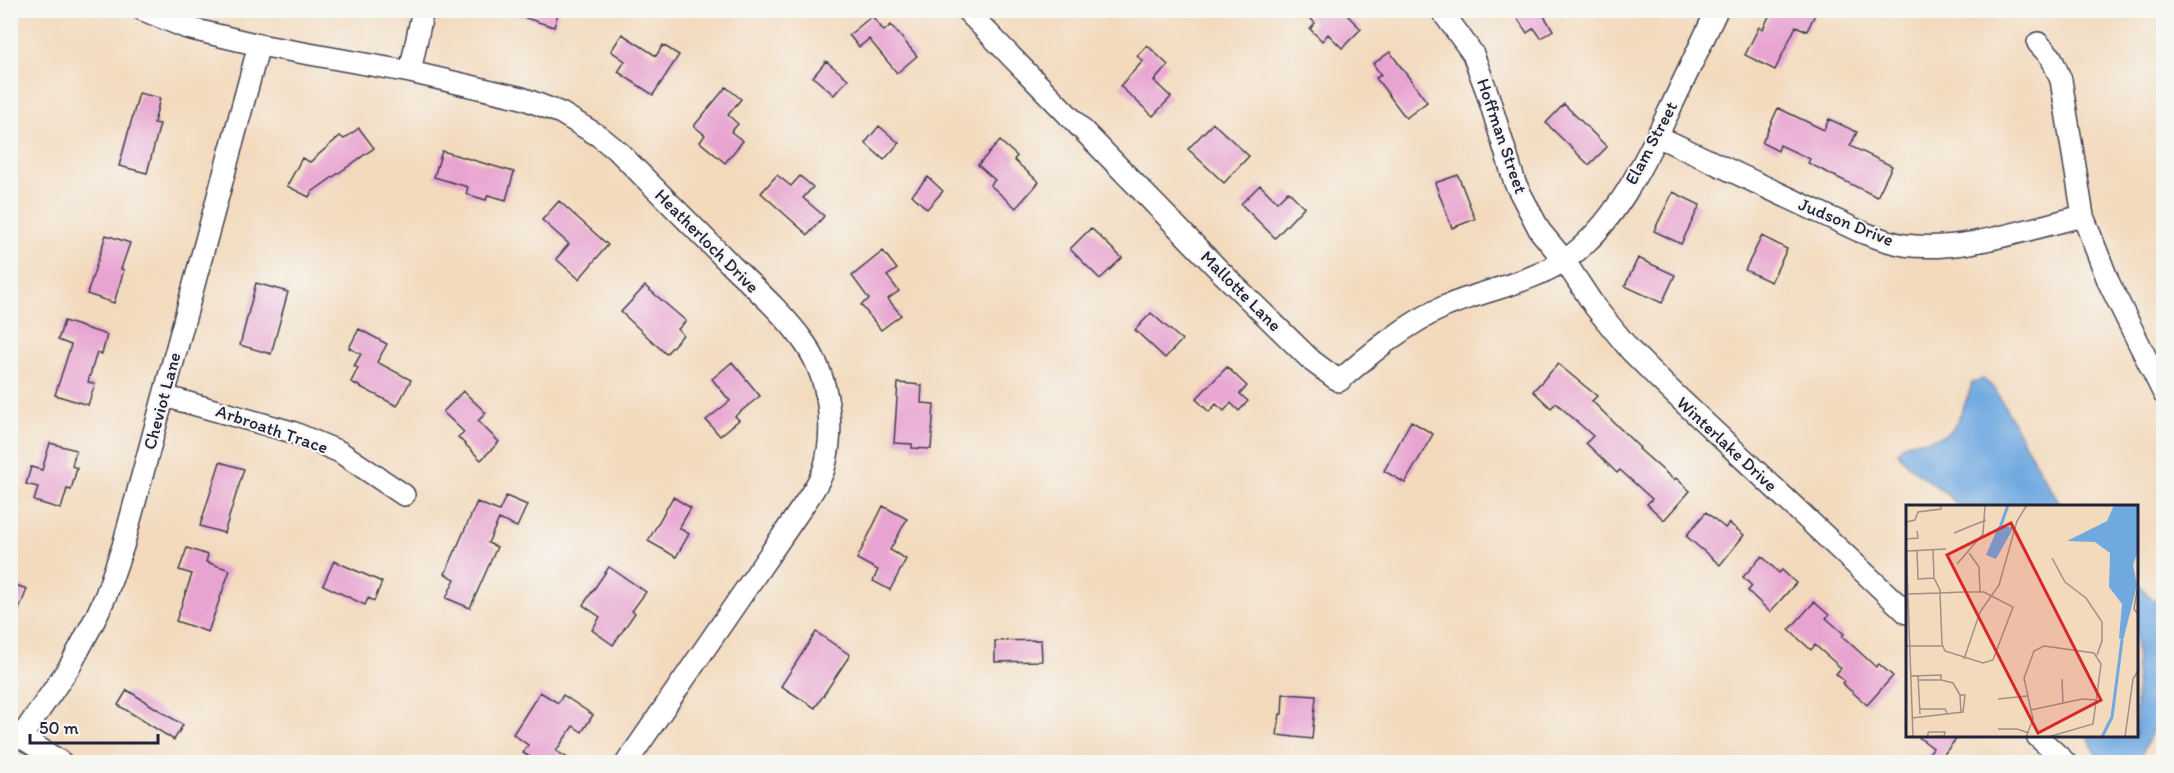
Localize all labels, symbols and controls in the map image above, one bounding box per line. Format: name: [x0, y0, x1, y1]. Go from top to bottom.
street label: Hoffman Street: [1472, 75, 1532, 197]
street label: Elam Street: [1620, 97, 1682, 188]
street label: Heatherloch Drive: [650, 184, 764, 298]
street label: Judson Drive: [1795, 193, 1897, 251]
street label: Mallotte Lane: [1196, 246, 1286, 336]
street label: Cheviot Lane: [138, 350, 186, 452]
street label: Winterlake Drive: [1672, 392, 1782, 496]
street label: Arbroath Trace: [213, 400, 331, 458]
inset map: [1906, 505, 2138, 737]
scale bar: [30, 707, 158, 745]
text: 50 m: [39, 717, 79, 739]

